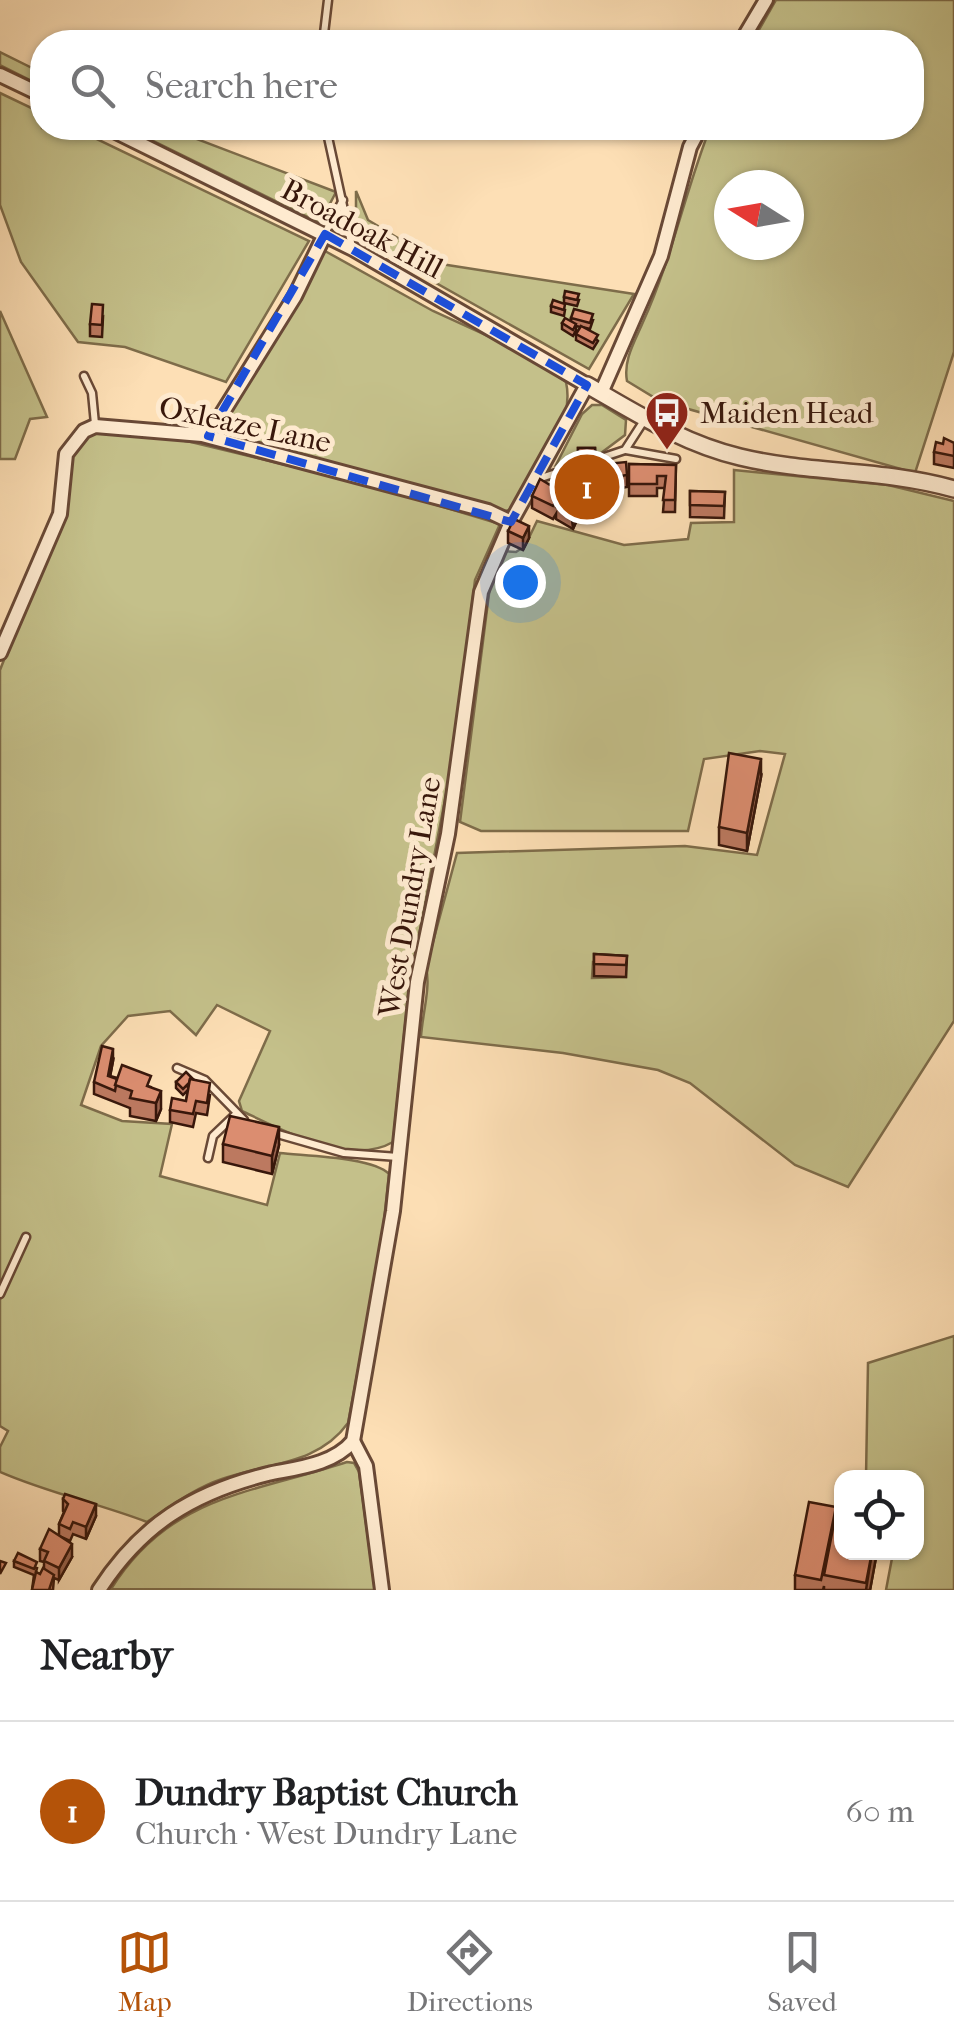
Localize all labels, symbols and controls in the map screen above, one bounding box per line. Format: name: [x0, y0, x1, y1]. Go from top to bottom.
search box: [30, 30, 924, 140]
icon: search: [65, 58, 120, 113]
text: Search here: [145, 63, 338, 108]
north arrow: [714, 170, 804, 260]
street label: Broadoak Hill: [275, 172, 449, 286]
street label: Oxleaze Lane: [156, 390, 334, 460]
bus stop icon: Maiden Head: [644, 390, 690, 451]
place label: Maiden Head: [700, 396, 874, 431]
pin: 1: [554, 450, 620, 524]
your location: [495, 557, 546, 608]
street label: West Dundry Lane: [371, 774, 448, 1021]
map controls: [834, 1470, 924, 1560]
button: locate: [834, 1470, 924, 1560]
text: Nearby: [40, 1631, 172, 1680]
text: Dundry Baptist Church: [135, 1770, 518, 1815]
text: 1: [67, 1793, 78, 1830]
text: 60 m: [846, 1793, 914, 1830]
text: Church · West Dundry Lane: [135, 1815, 517, 1852]
tab: Map: [117, 1925, 172, 2018]
tab: Directions: [407, 1925, 533, 2018]
tab: Saved: [767, 1925, 837, 2018]

